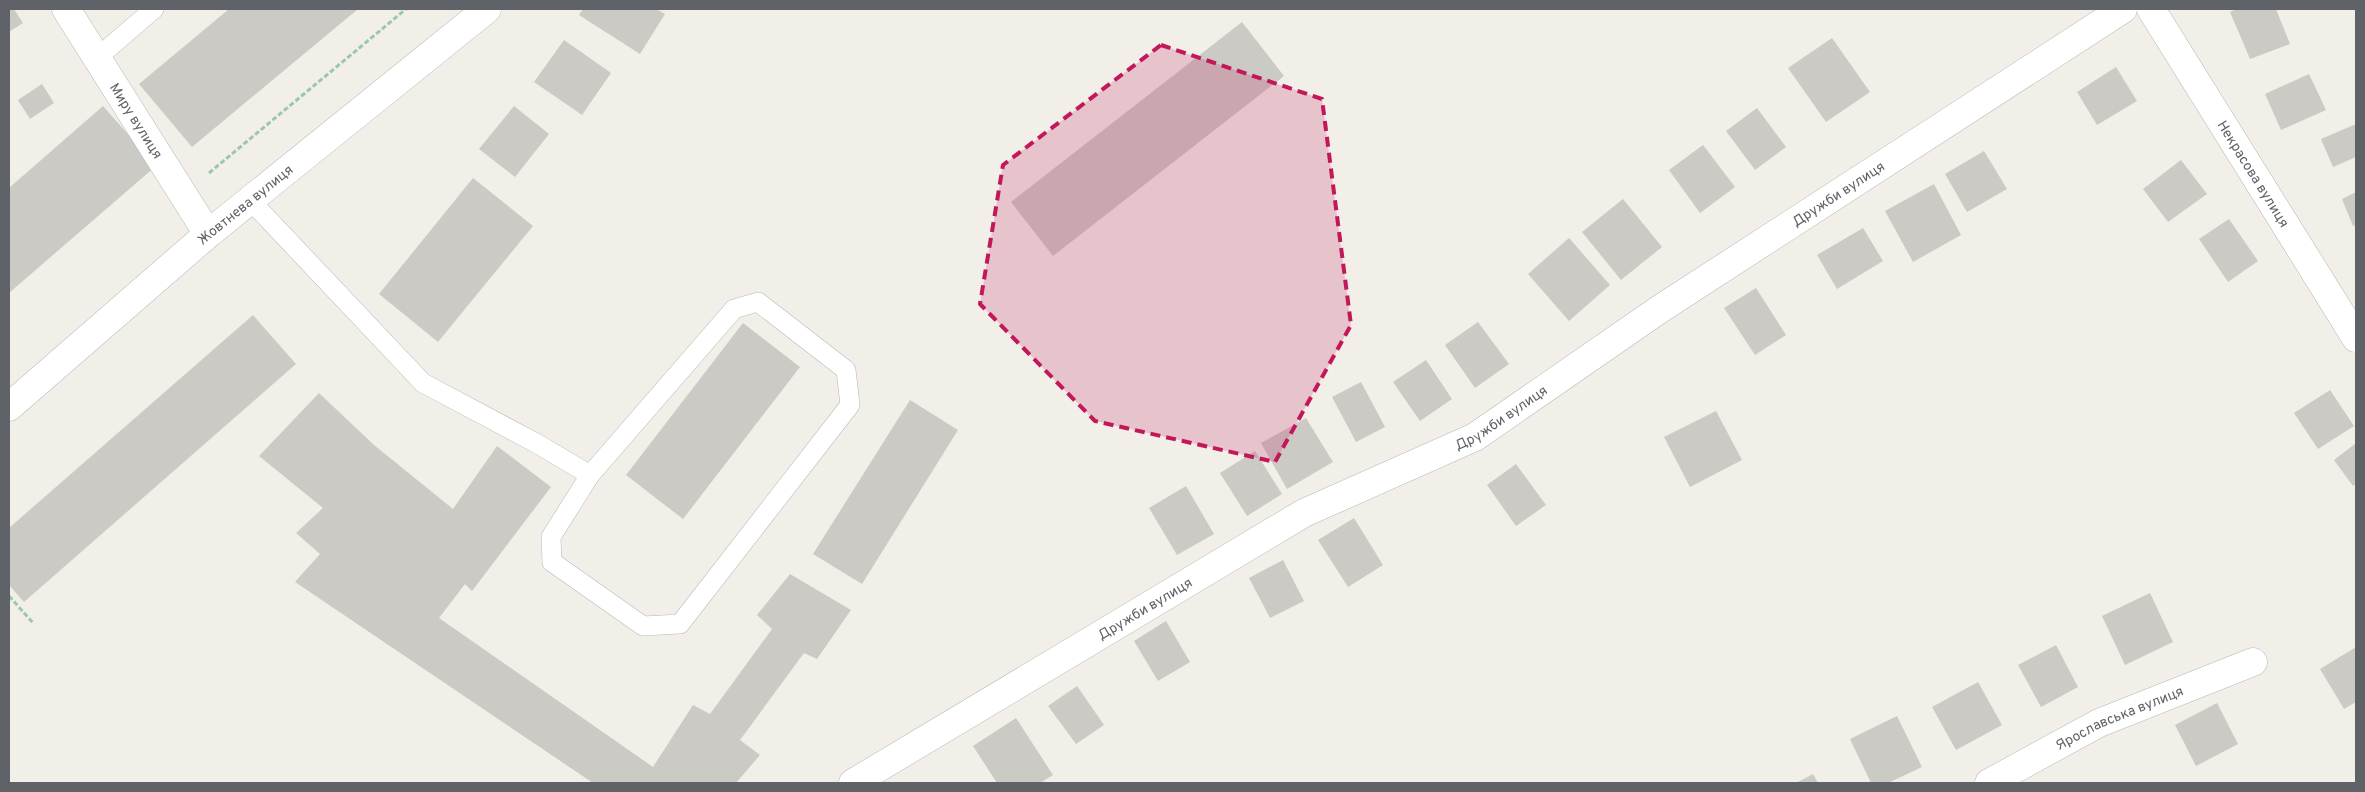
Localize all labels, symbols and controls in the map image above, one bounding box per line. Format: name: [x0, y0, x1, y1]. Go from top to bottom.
street label: Миру вулиця: [105, 80, 165, 162]
street label: Некрасова вулиця: [2213, 118, 2292, 231]
street label: Дружби вулиця: [1789, 159, 1889, 231]
street label: Жовтнева вулиця: [195, 162, 297, 249]
street label: Дружби вулиця: [1453, 382, 1551, 455]
street label: Дружби вулиця: [1095, 575, 1196, 644]
street label: Ярославська вулиця: [2053, 683, 2186, 755]

